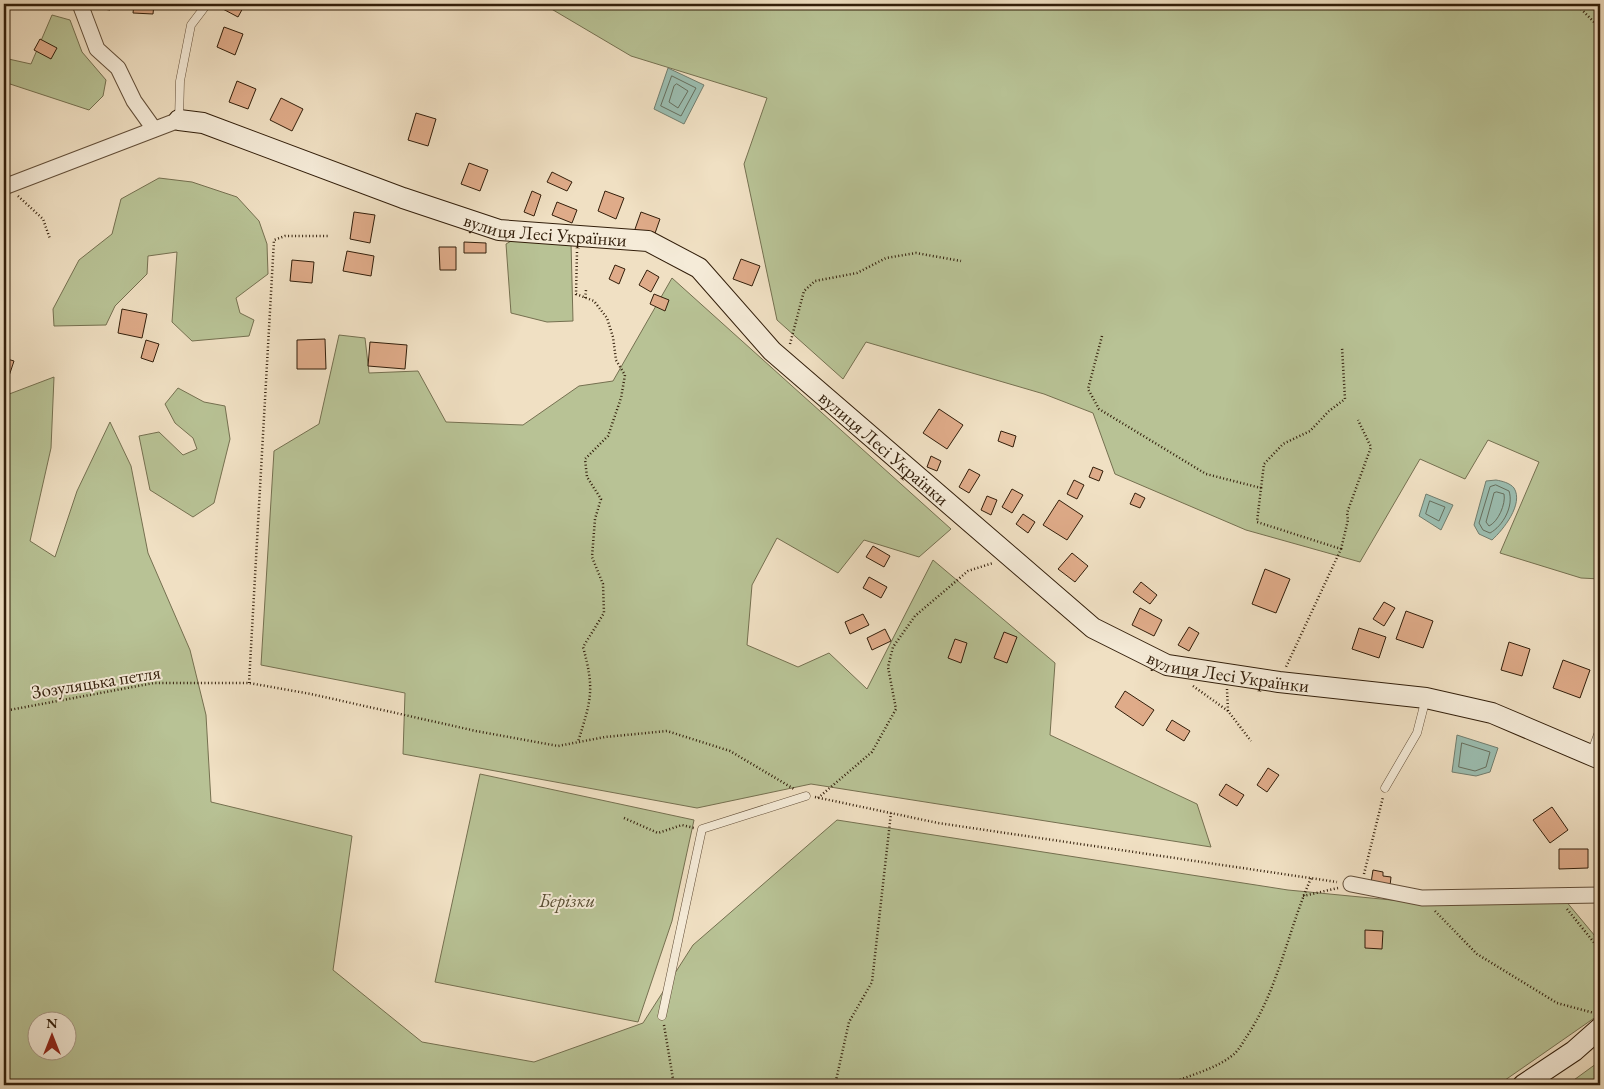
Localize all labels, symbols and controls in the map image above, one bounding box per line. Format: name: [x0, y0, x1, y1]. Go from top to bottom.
street label: вулиця Лесі Українки: [461, 207, 628, 252]
street label: вулиця Лесі Українки: [814, 385, 955, 511]
street label: вулиця Лесі Українки: [1143, 645, 1311, 698]
street label: Зозуляцька петля: [30, 659, 163, 705]
park label: Берізки: [538, 888, 595, 913]
north arrow: [28, 1012, 78, 1062]
text: N: [46, 1014, 58, 1032]

